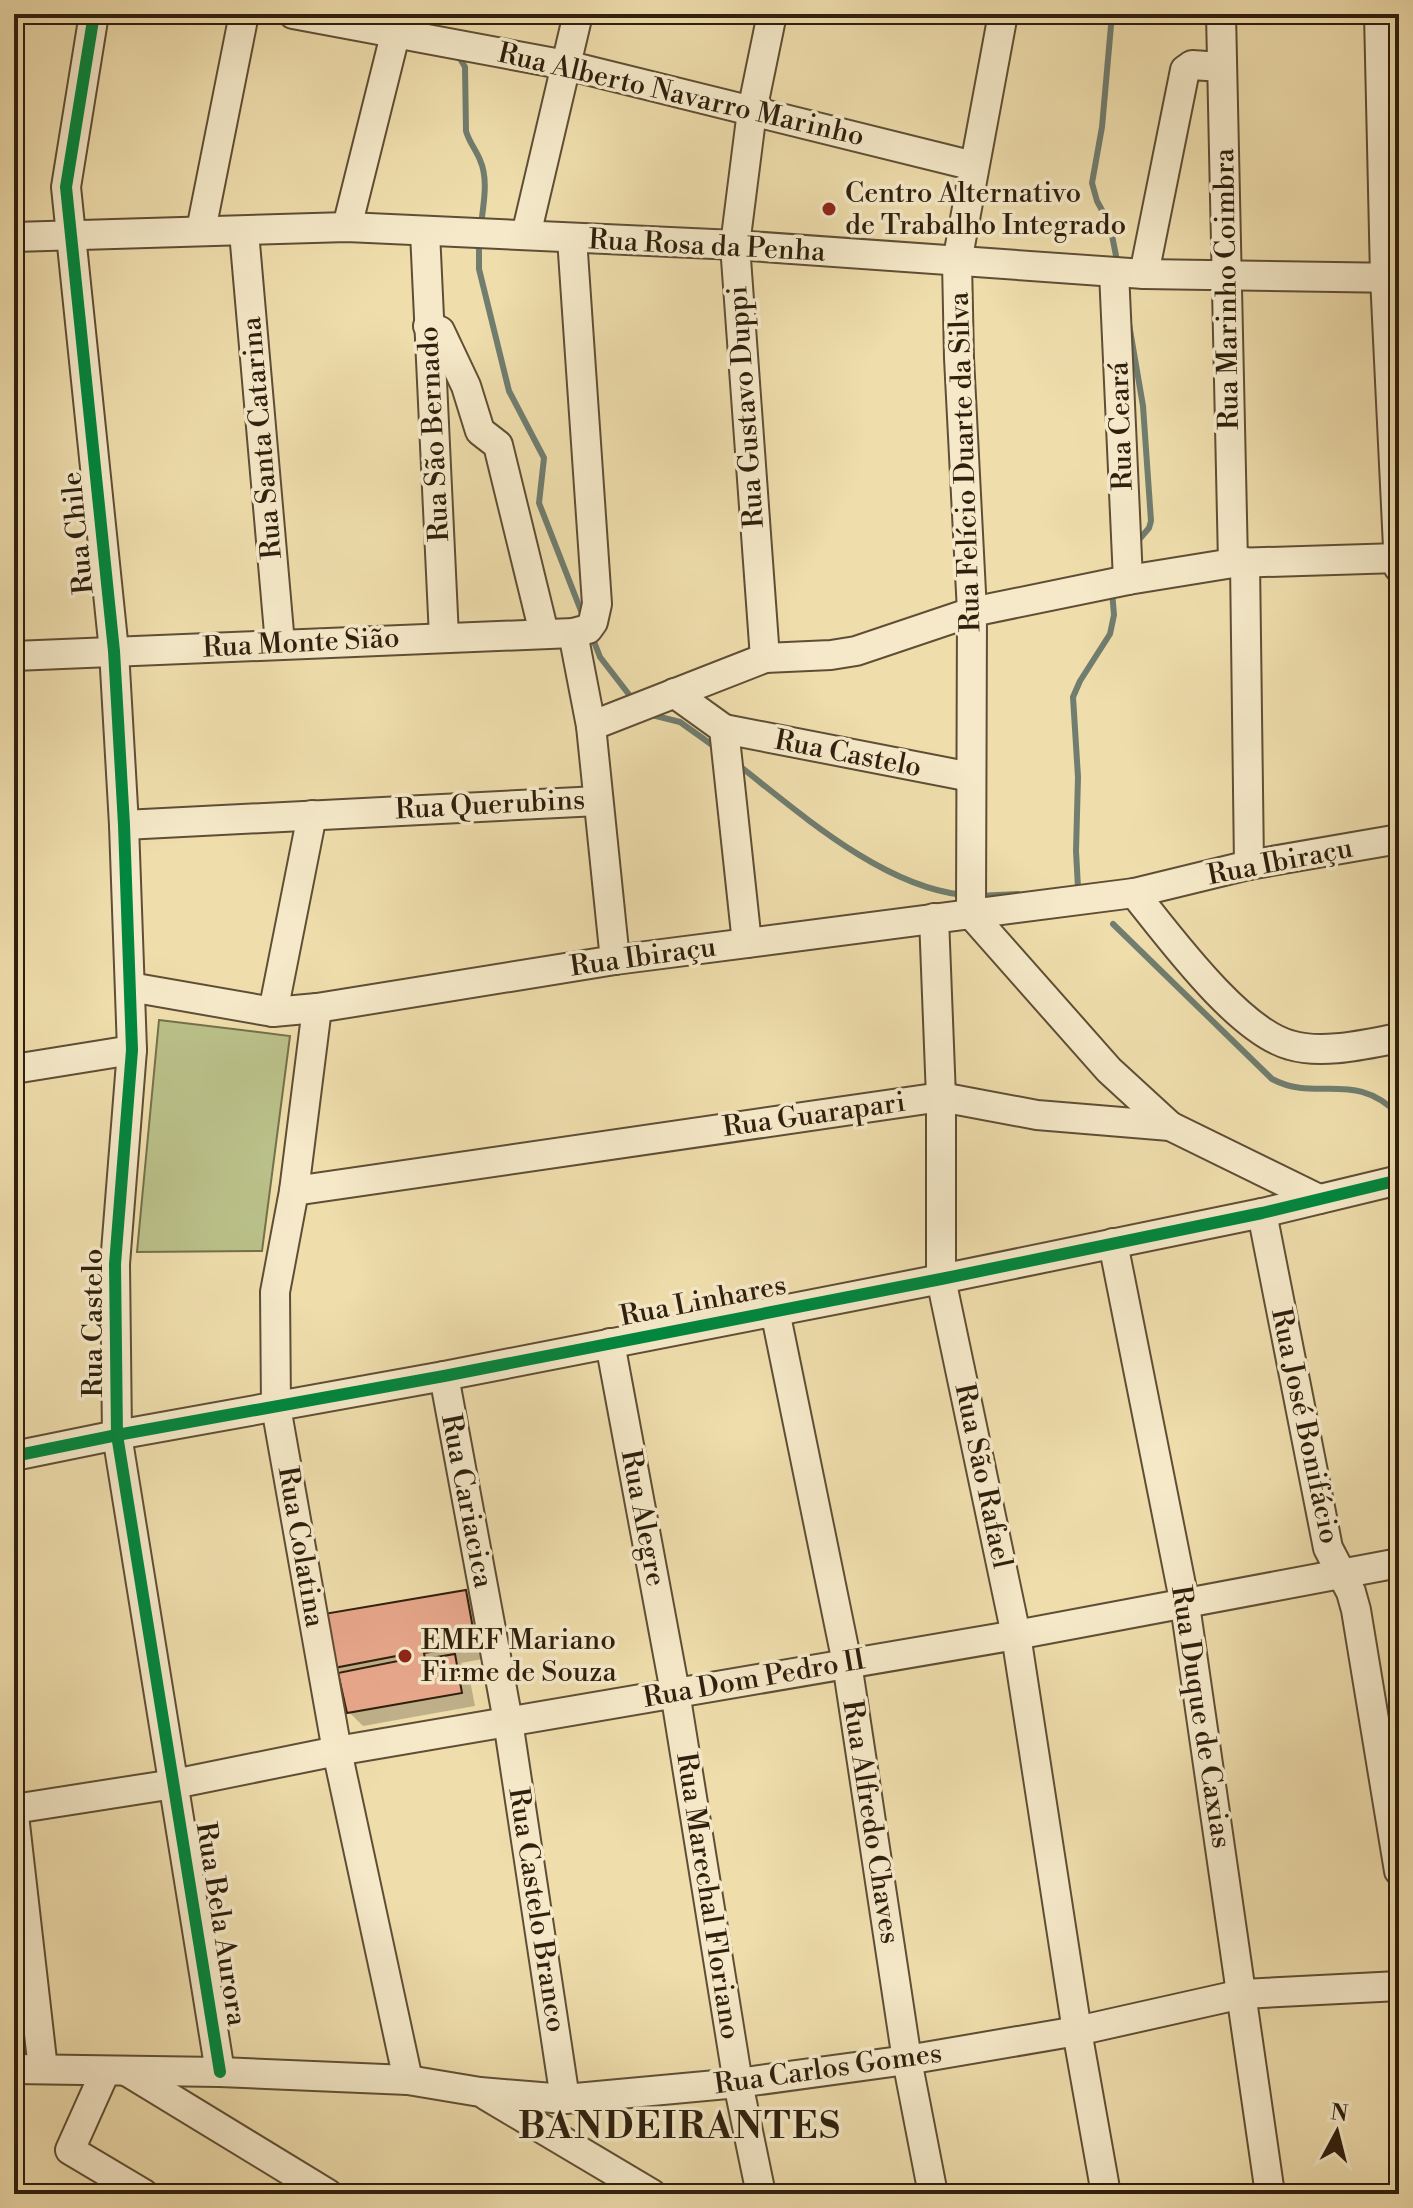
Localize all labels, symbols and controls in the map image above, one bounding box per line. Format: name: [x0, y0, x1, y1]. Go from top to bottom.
street label: Rua Alberto Navarro Marinho: [494, 36, 868, 154]
street label: Rua Marinho Coimbra: [1207, 147, 1247, 430]
place label: Centro Alternativo de Trabalho Integrado: [845, 176, 1126, 243]
marker: Centro Alternativo de Trabalho Integrado: [820, 200, 838, 218]
street label: Rua Rosa da Penha: [588, 222, 827, 270]
street label: Rua Gustavo Duppi: [720, 285, 772, 529]
street label: Rua Felício Duarte da Silva: [942, 290, 988, 633]
street label: Rua Santa Catarina: [234, 315, 290, 561]
street label: Rua São Bernado: [411, 325, 457, 543]
street label: Rua Ceará: [1101, 360, 1141, 491]
street label: Rua Chile: [54, 470, 102, 596]
street label: Rua Monte Sião: [202, 620, 400, 666]
street label: Rua Castelo: [772, 723, 924, 785]
street label: Rua Querubins: [394, 783, 586, 827]
street label: Rua Ibiraçu: [1204, 831, 1356, 893]
street label: Rua Ibiraçu: [568, 929, 718, 985]
street label: Rua Guarapari: [720, 1085, 908, 1145]
street label: Rua Castelo: [76, 1249, 111, 1398]
street label: Rua Linhares: [617, 1268, 789, 1334]
street label: Rua José Bonifácio: [1263, 1305, 1347, 1547]
street label: Rua São Rafael: [946, 1380, 1020, 1572]
street label: Rua Cariacica: [433, 1411, 501, 1592]
street label: Rua Alegre: [613, 1447, 673, 1589]
street label: Rua Colatina: [270, 1464, 333, 1631]
street label: Rua Duque de Caxias: [1163, 1583, 1239, 1851]
place label: EMEF Mariano Firme de Souza: [421, 1623, 617, 1690]
street label: Rua Dom Pedro II: [640, 1642, 868, 1716]
marker: EMEF Mariano Firme de Souza: [396, 1647, 414, 1665]
street label: Rua Alfredo Chaves: [834, 1698, 908, 1946]
street label: Rua Marechal Floriano: [668, 1750, 748, 2042]
street label: Rua Castelo Branco: [500, 1785, 574, 2035]
street label: Rua Bela Aurora: [188, 1820, 255, 2029]
street label: Rua Carlos Gomes: [712, 2036, 944, 2102]
north arrow: [1297, 2092, 1377, 2172]
text: N: [1329, 2099, 1350, 2128]
district label: BANDEIRANTES: [518, 2105, 842, 2150]

